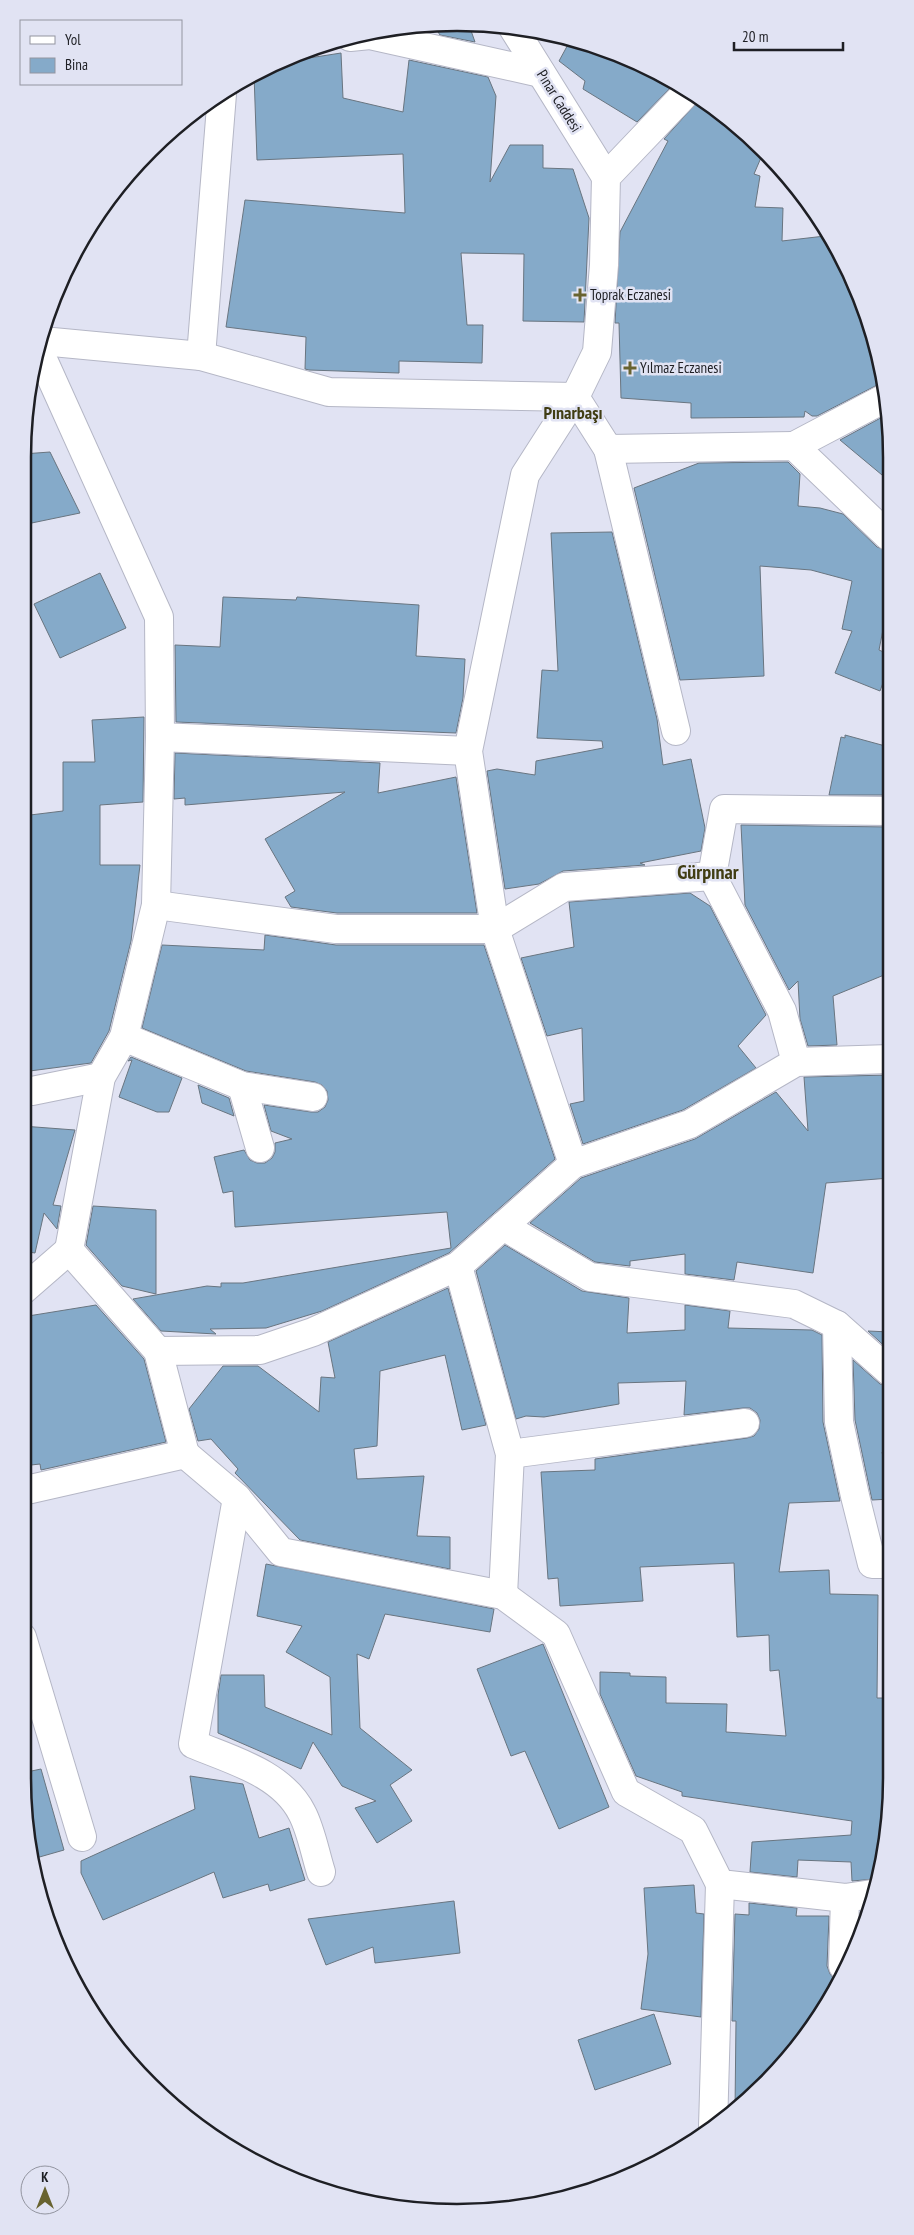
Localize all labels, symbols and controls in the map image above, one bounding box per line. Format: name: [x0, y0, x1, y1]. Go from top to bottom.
legend: [20, 20, 182, 85]
scale bar: [734, 20, 843, 52]
text: 20 m: [742, 27, 768, 46]
text: Yol: [65, 30, 81, 49]
text: Bina: [65, 55, 88, 74]
street label: Pınar Caddesi: [533, 66, 586, 135]
place label: Toprak Eczanesi: [590, 285, 671, 304]
marker: Toprak Eczanesi: [574, 289, 586, 301]
place label: Yılmaz Eczanesi: [640, 358, 722, 377]
marker: Yılmaz Eczanesi: [624, 362, 636, 374]
district label: Pınarbaşı: [543, 401, 603, 424]
district label: Gürpınar: [677, 859, 739, 885]
north arrow: [20, 2165, 70, 2215]
text: K: [41, 2168, 49, 2186]

